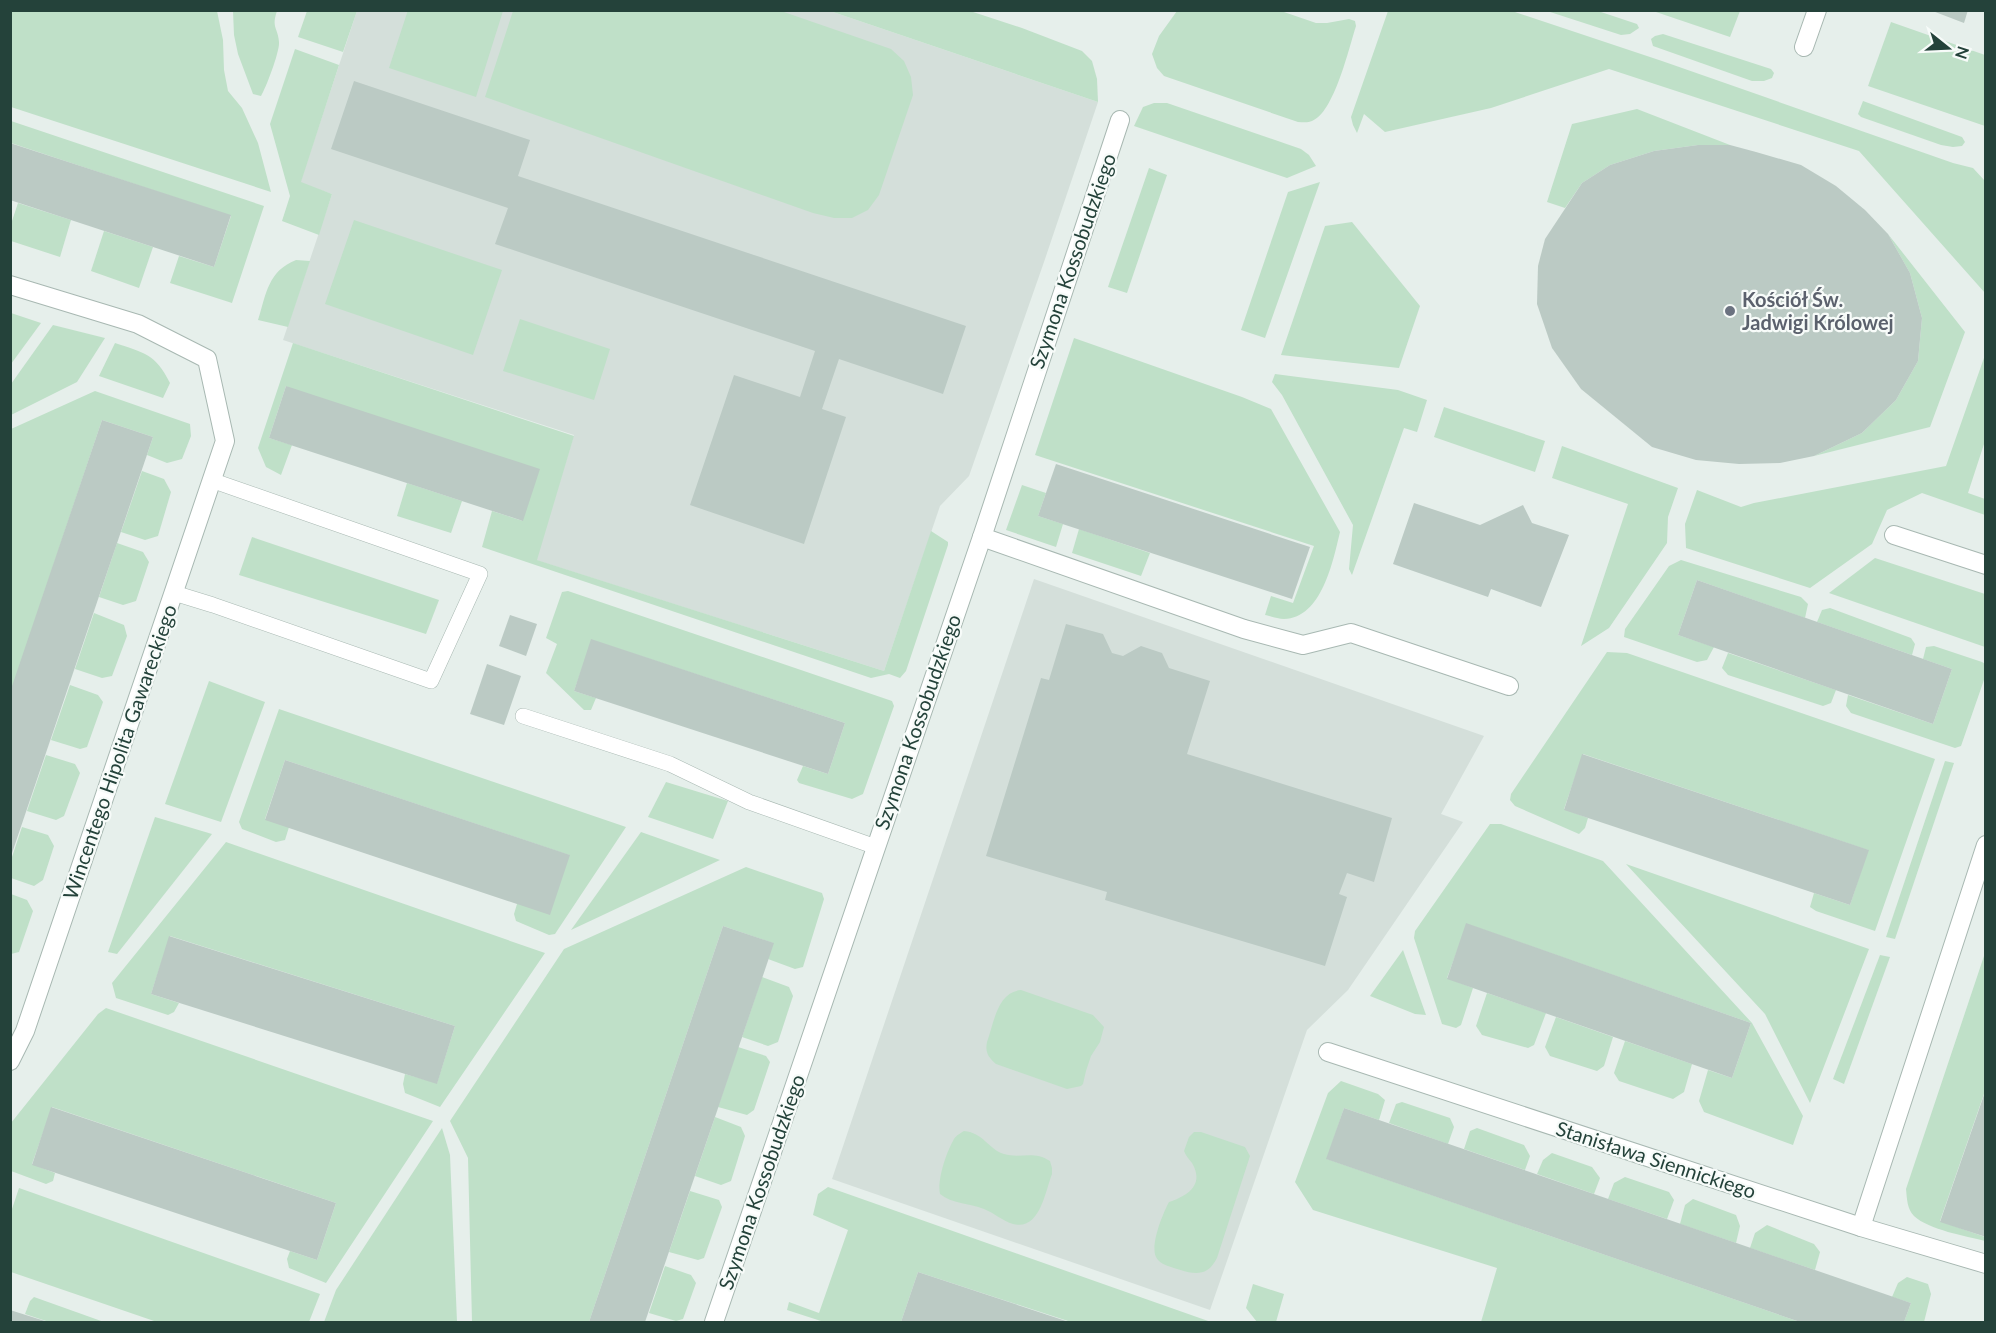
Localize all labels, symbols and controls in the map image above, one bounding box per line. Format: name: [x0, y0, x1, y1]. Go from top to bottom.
north arrow: [1918, 18, 1978, 78]
text: N: [1952, 44, 1974, 62]
street label: Szymona Kossobudzkiego: [1024, 150, 1120, 371]
place label: Kościół Św. Jadwigi Królowej: [1742, 287, 1894, 334]
marker: Kościół Św. Jadwigi Królowej: [1723, 304, 1737, 318]
street label: Wincentego Hipolita Gawareckiego: [57, 601, 181, 902]
street label: Szymona Kossobudzkiego: [869, 611, 965, 832]
street label: Szymona Kossobudzkiego: [713, 1071, 809, 1292]
street label: Stanisława Siennickiego: [1553, 1115, 1759, 1203]

